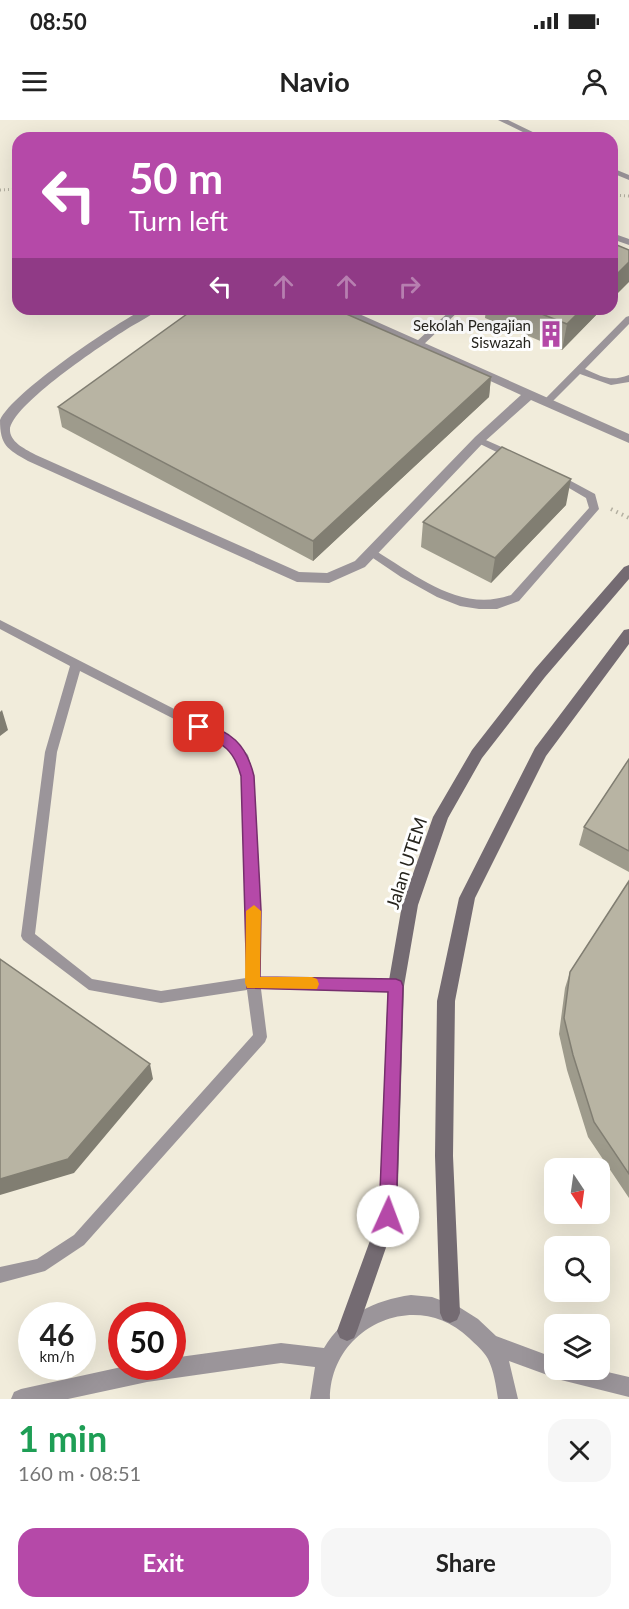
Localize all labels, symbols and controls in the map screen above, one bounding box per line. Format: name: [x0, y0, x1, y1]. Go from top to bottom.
text: 08:50: [30, 8, 87, 35]
icon: menu: [18, 65, 51, 98]
text: Navio: [279, 65, 350, 98]
icon: person: [578, 65, 611, 98]
text: 50 m: [129, 153, 223, 203]
icon: left: [30, 156, 108, 234]
text: Turn left: [129, 204, 228, 237]
icon: left: [204, 270, 237, 303]
icon: ahead: [267, 270, 300, 303]
icon: ahead: [330, 270, 363, 303]
icon: right: [393, 270, 426, 303]
place label: Sekolah Pengajian Siswazah: [413, 316, 531, 351]
building icon: Sekolah Pengajian Siswazah: [536, 319, 566, 349]
pin: [173, 701, 224, 752]
icon: arrive: [182, 710, 215, 743]
street label: Jalan UTEM: [381, 814, 431, 912]
north arrow: [544, 1158, 610, 1224]
map controls: [544, 1158, 610, 1380]
position arrow: [356, 1184, 420, 1248]
button: search: [544, 1236, 610, 1302]
speed limit sign: 50: [108, 1302, 186, 1380]
button: layers: [544, 1314, 610, 1380]
text: 46: [40, 1316, 74, 1352]
text: km/h: [39, 1347, 75, 1365]
text: 1 min: [18, 1416, 107, 1460]
button: close: [548, 1419, 611, 1482]
text: 160 m · 08:51: [18, 1461, 141, 1485]
button: Exit: [18, 1528, 309, 1597]
button: Share: [321, 1528, 611, 1597]

